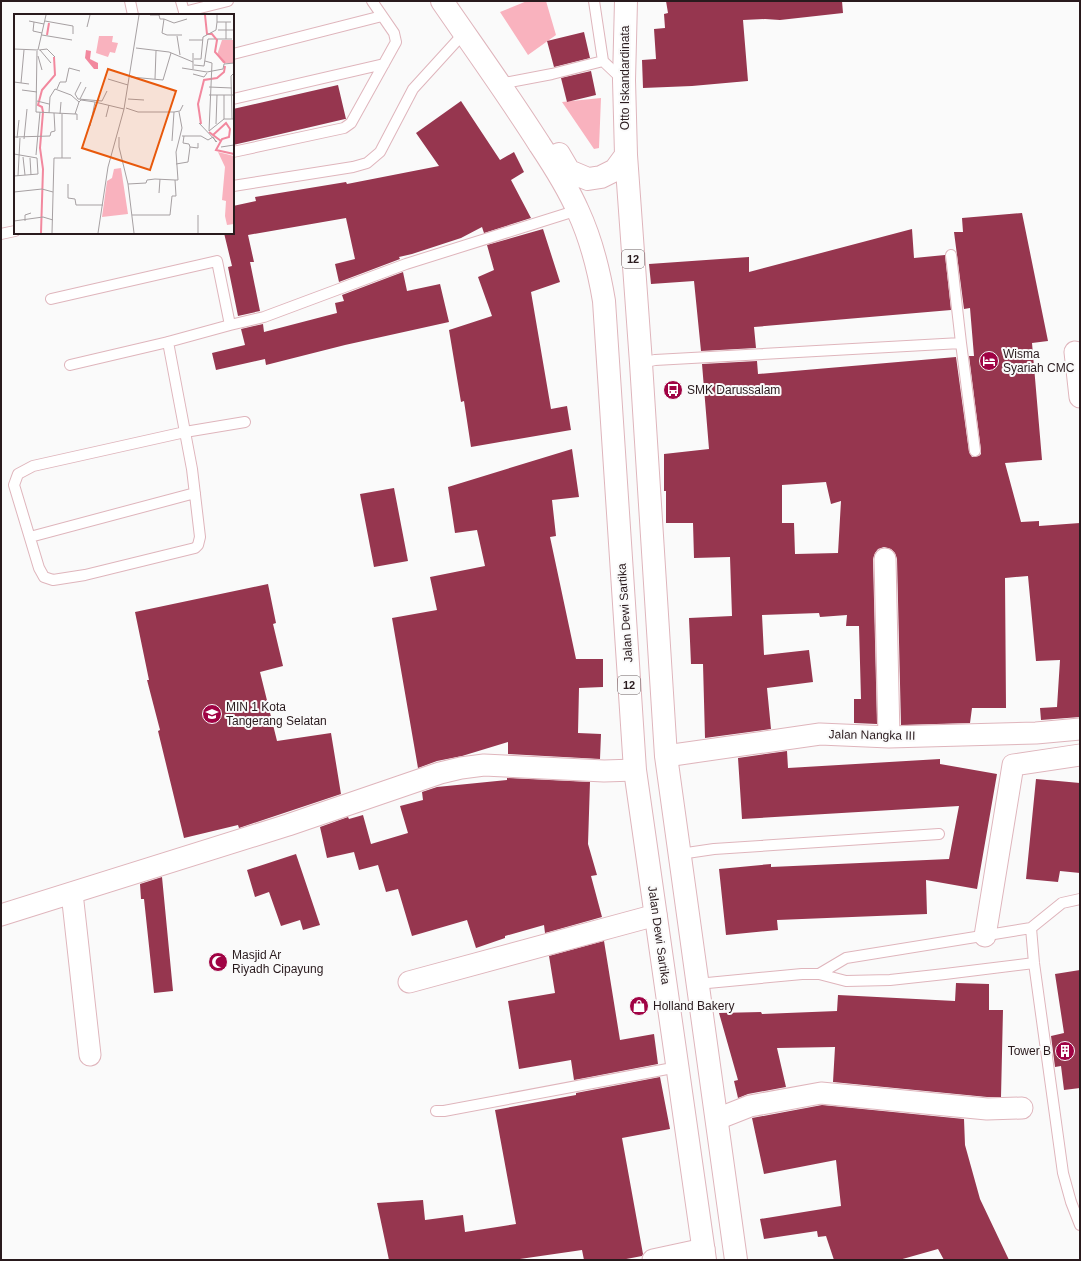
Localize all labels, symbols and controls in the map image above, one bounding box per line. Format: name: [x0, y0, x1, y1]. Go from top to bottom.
inset map: [14, 14, 234, 234]
street label: Otto Iskandardinata: [618, 25, 632, 130]
road number: 12: [622, 250, 644, 268]
place label: Wisma Syariah CMC: [1003, 347, 1075, 375]
hotel icon: Wisma Syariah CMC: [978, 350, 1000, 372]
bus stop icon: SMK Darussalam: [662, 379, 684, 401]
place label: SMK Darussalam: [687, 383, 780, 397]
street label: Jalan Dewi Sartika: [615, 563, 635, 663]
road number: 12: [618, 676, 640, 694]
place label: MIN 1 Kota Tangerang Selatan: [226, 700, 327, 728]
school or university icon: MIN 1 Kota Tangerang Selatan: [201, 703, 223, 725]
street label: Jalan Nangka III: [829, 727, 915, 743]
street label: Jalan Dewi Sartika: [645, 885, 673, 986]
place label: Masjid Ar Riyadh Cipayung: [232, 948, 323, 976]
mosque icon: Masjid Ar Riyadh Cipayung: [207, 951, 229, 973]
shop icon: Holland Bakery: [628, 995, 650, 1017]
place label: Holland Bakery: [653, 999, 734, 1013]
building icon: Tower B: [1054, 1040, 1076, 1062]
place label: Tower B: [1008, 1044, 1051, 1058]

